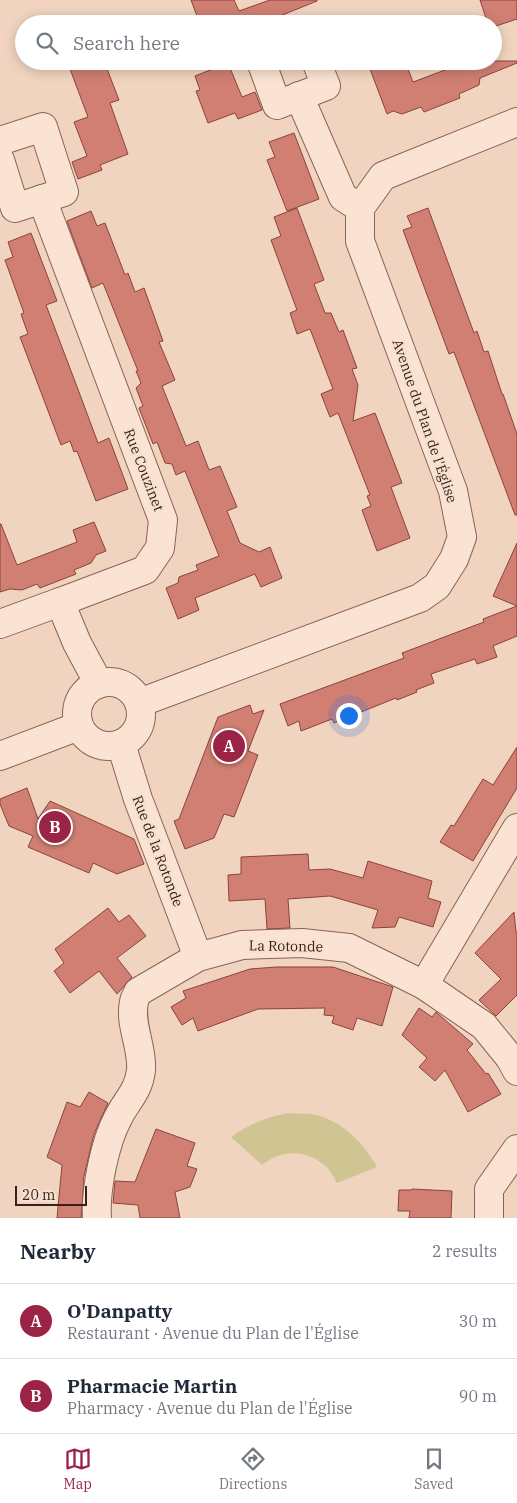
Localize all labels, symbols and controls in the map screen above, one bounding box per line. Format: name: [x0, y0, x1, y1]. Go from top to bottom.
search box: [15, 15, 502, 70]
icon: search: [33, 29, 61, 57]
text: Search here: [73, 31, 180, 55]
street label: Avenue du Plan de l'Église: [389, 336, 462, 505]
street label: Rue Couzinet: [120, 426, 168, 514]
your location: [336, 703, 362, 729]
pin: A: [213, 727, 245, 765]
street label: Rue de la Rotonde: [128, 793, 188, 909]
pin: B: [39, 808, 71, 846]
street label: La Rotonde: [249, 936, 323, 956]
scale bar: [15, 1183, 88, 1206]
text: 20 m: [22, 1186, 55, 1204]
text: Nearby: [20, 1237, 96, 1265]
text: 2 results: [432, 1241, 497, 1261]
text: O'Danpatty: [67, 1299, 172, 1323]
text: A: [30, 1311, 42, 1331]
text: 30 m: [459, 1311, 497, 1331]
text: Restaurant · Avenue du Plan de l'Église: [67, 1323, 359, 1343]
text: Pharmacie Martin: [67, 1374, 237, 1398]
text: B: [30, 1386, 42, 1406]
text: 90 m: [459, 1386, 497, 1406]
text: Pharmacy · Avenue du Plan de l'Église: [67, 1398, 353, 1418]
tab: Map: [64, 1445, 92, 1493]
tab: Directions: [219, 1445, 287, 1493]
tab: Saved: [414, 1445, 453, 1493]

